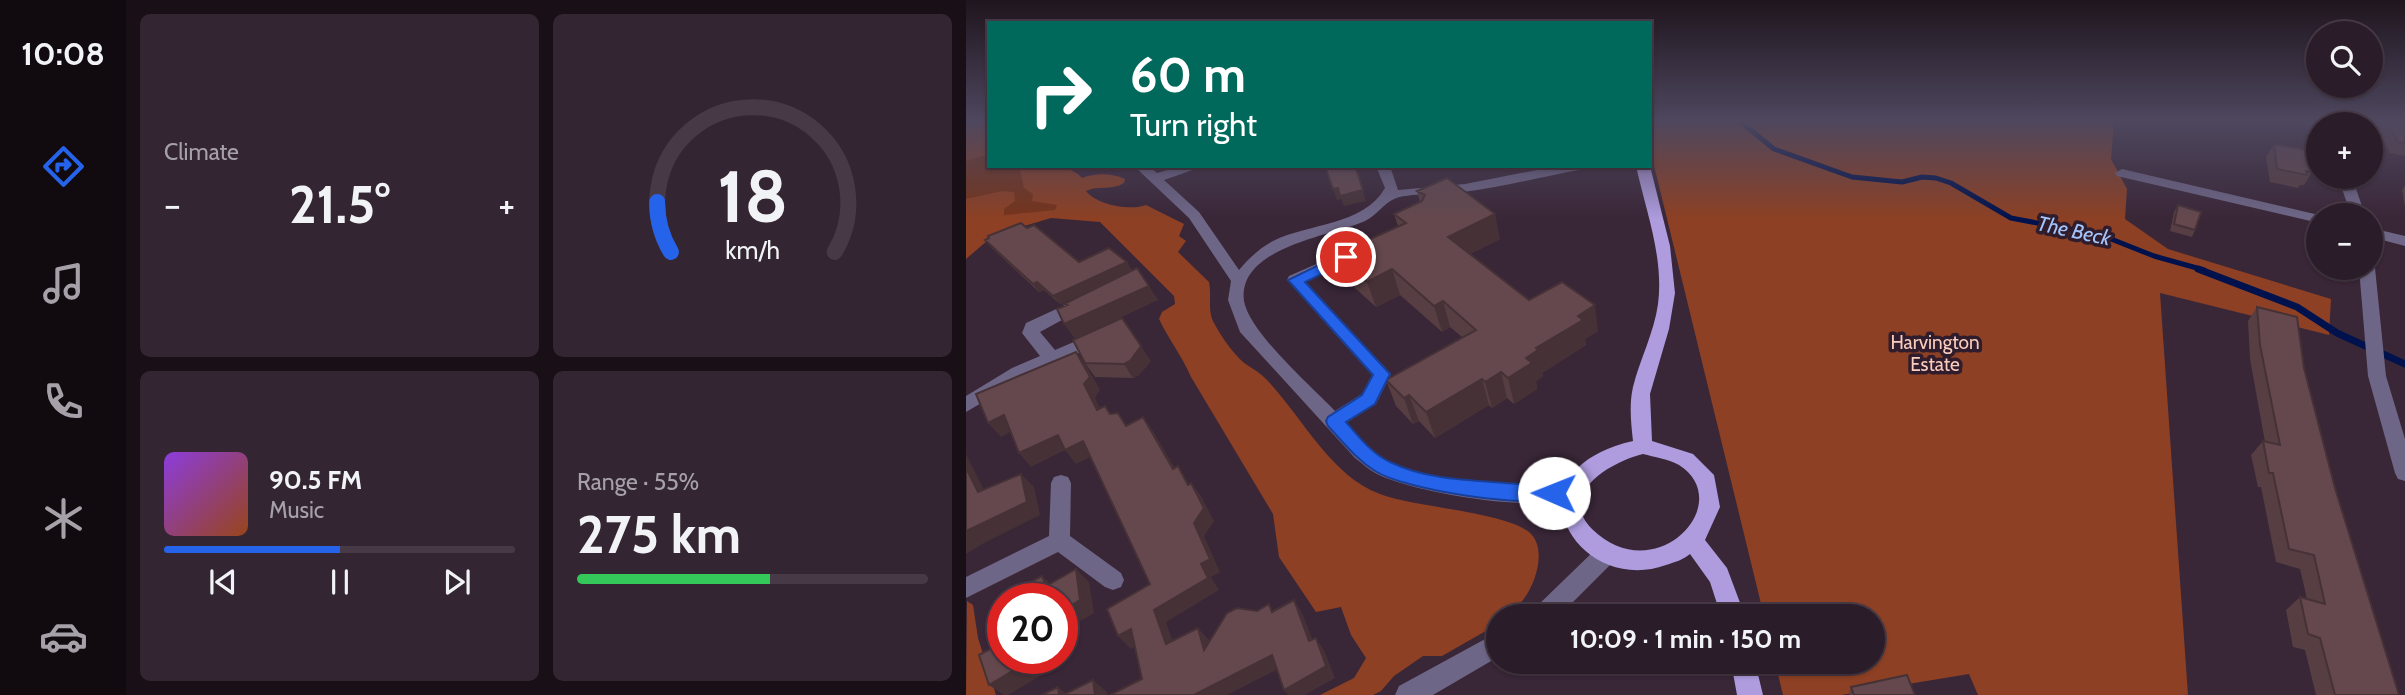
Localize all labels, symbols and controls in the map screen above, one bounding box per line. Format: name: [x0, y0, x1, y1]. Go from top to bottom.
map controls: [2306, 21, 2383, 280]
button: search: [2306, 21, 2383, 98]
text: 10:08: [21, 34, 105, 73]
text: 60 m: [1130, 45, 1246, 104]
icon: right: [1015, 49, 1106, 140]
text: Turn right: [1130, 105, 1257, 144]
button: +: [2306, 112, 2383, 189]
text: Climate: [164, 138, 239, 166]
icon: directions: [39, 142, 88, 191]
text: 18: [717, 152, 788, 240]
text: 21.5°: [289, 173, 390, 236]
text: −: [164, 181, 181, 228]
text: +: [498, 181, 515, 228]
button: −: [2306, 203, 2383, 280]
water label: The Beck: [2035, 211, 2114, 251]
pin: [1316, 227, 1376, 287]
text: km/h: [725, 234, 780, 264]
icon: arrive: [1327, 238, 1365, 276]
icon: music: [39, 259, 88, 308]
park label: Harvington Estate: [1890, 331, 1980, 376]
icon: phone: [39, 377, 88, 426]
position arrow: [1517, 456, 1591, 530]
text: 90.5 FM: [269, 464, 362, 496]
text: Range · 55%: [577, 468, 699, 496]
icon: climate: [39, 494, 88, 543]
text: Music: [269, 496, 324, 524]
text: 275 km: [577, 503, 741, 566]
icon: previous: [204, 563, 242, 601]
icon: pause: [321, 563, 359, 601]
icon: next: [438, 563, 476, 601]
speed limit sign: 20: [987, 583, 1078, 674]
icon: car: [39, 612, 88, 661]
text: 10:09 · 1 min · 150 m: [1570, 623, 1801, 655]

